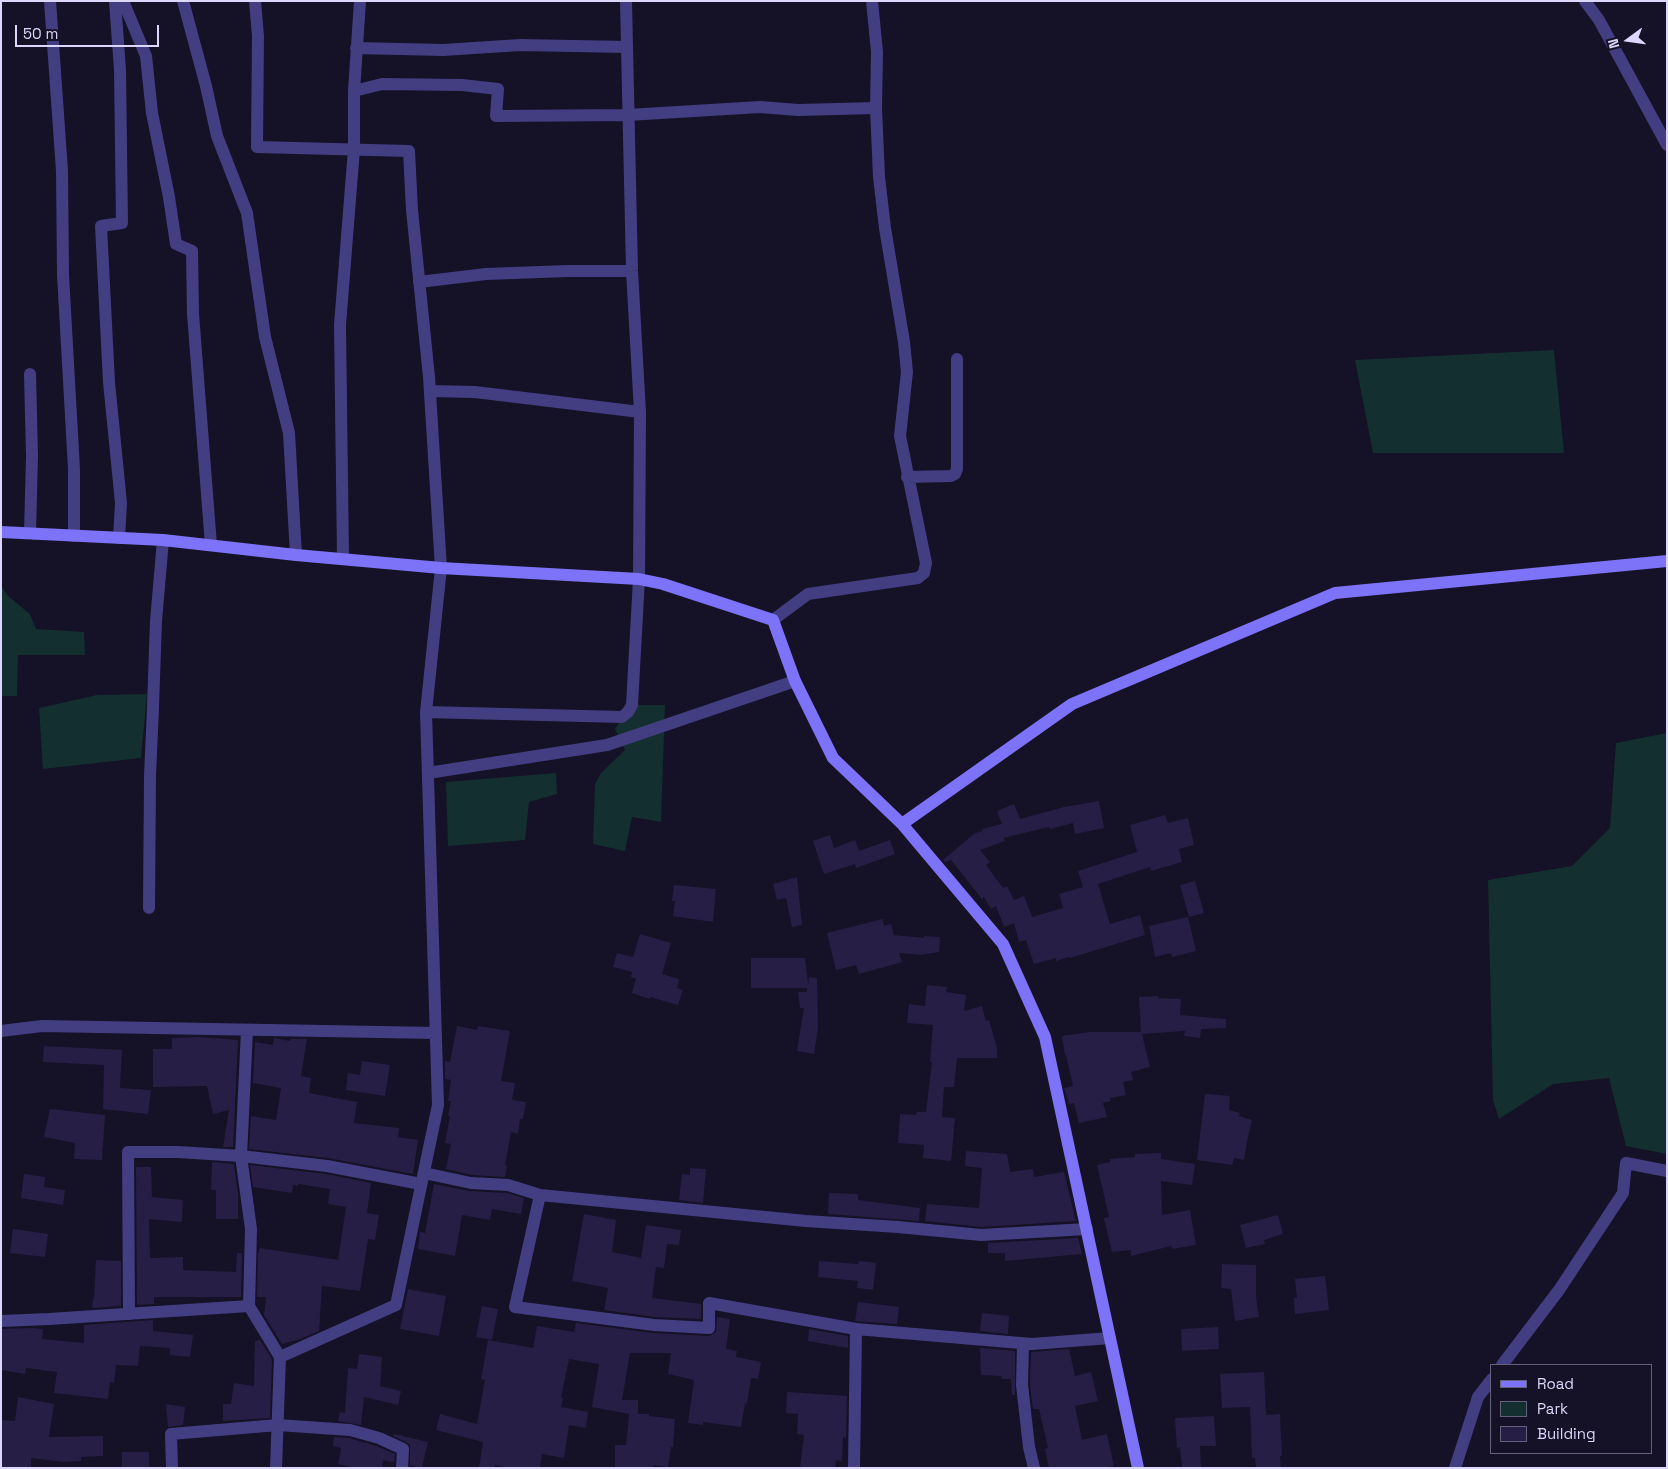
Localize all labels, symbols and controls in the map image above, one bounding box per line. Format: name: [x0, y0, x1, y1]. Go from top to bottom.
scale bar: [18, 15, 161, 47]
north arrow: [1603, 15, 1653, 65]
text: 50 m: [23, 24, 58, 43]
text: N: [1604, 37, 1623, 50]
legend: [1490, 1364, 1653, 1454]
text: Road: [1537, 1374, 1574, 1393]
text: Park: [1537, 1399, 1568, 1418]
text: Building: [1537, 1424, 1596, 1443]

